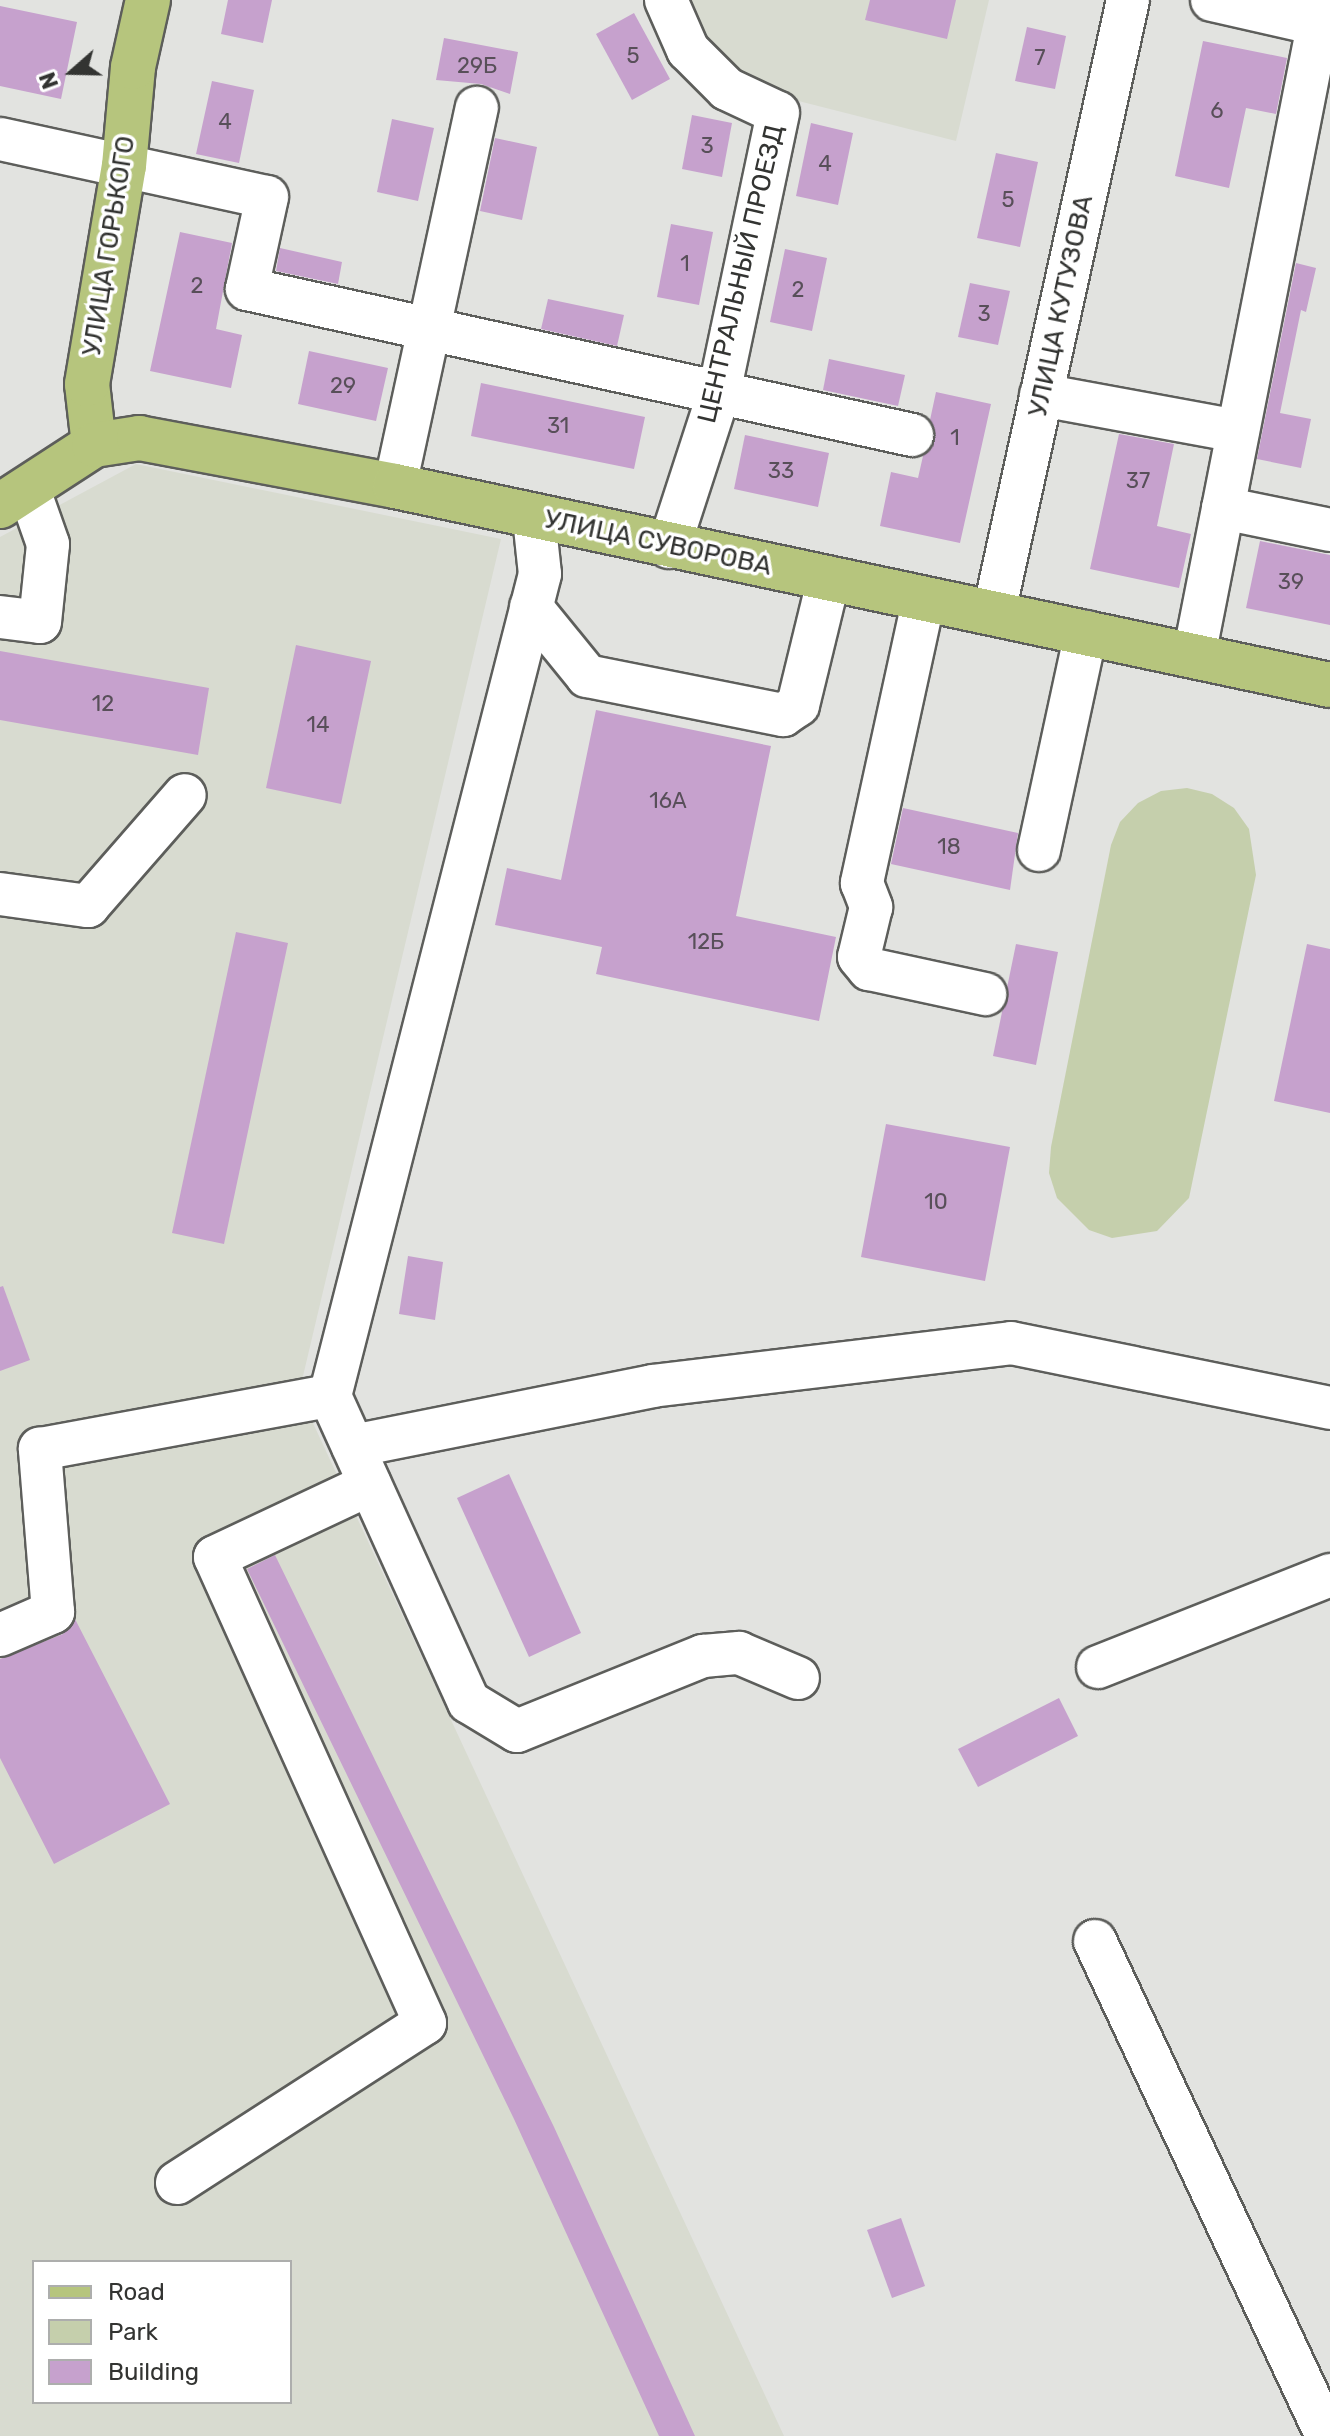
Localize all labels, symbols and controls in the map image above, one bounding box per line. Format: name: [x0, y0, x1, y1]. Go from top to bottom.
north arrow: [32, 32, 112, 112]
house number: 5: [626, 43, 640, 69]
house number: 7: [1034, 45, 1046, 71]
house number: 29Б: [457, 53, 497, 79]
text: N: [34, 68, 64, 92]
house number: 6: [1210, 98, 1224, 124]
house number: 4: [218, 109, 232, 135]
street label: ЦЕНТРАЛЬНЫЙ ПРОЕЗД: [691, 122, 791, 426]
house number: 3: [700, 133, 714, 159]
street label: УЛИЦА ГОРЬКОГО: [76, 134, 142, 358]
house number: 4: [818, 151, 832, 177]
house number: 5: [1001, 187, 1015, 213]
street label: УЛИЦА КУТУЗОВА: [1022, 192, 1100, 420]
house number: 1: [680, 251, 690, 277]
house number: 2: [191, 273, 203, 299]
house number: 2: [792, 277, 804, 303]
house number: 3: [977, 301, 991, 327]
house number: 29: [330, 373, 356, 399]
house number: 31: [547, 413, 569, 439]
house number: 1: [950, 425, 960, 451]
house number: 33: [768, 458, 794, 484]
house number: 37: [1126, 468, 1150, 494]
street label: УЛИЦА СУВОРОВА: [541, 504, 775, 582]
house number: 39: [1278, 569, 1304, 595]
house number: 12: [92, 691, 114, 717]
house number: 14: [306, 712, 330, 738]
house number: 16А: [649, 788, 687, 814]
house number: 18: [937, 834, 961, 860]
house number: 12Б: [688, 929, 724, 955]
house number: 10: [924, 1189, 948, 1215]
legend: [32, 2260, 292, 2404]
text: Road: [108, 2278, 165, 2306]
text: Park: [108, 2318, 158, 2346]
text: Building: [108, 2358, 199, 2386]

